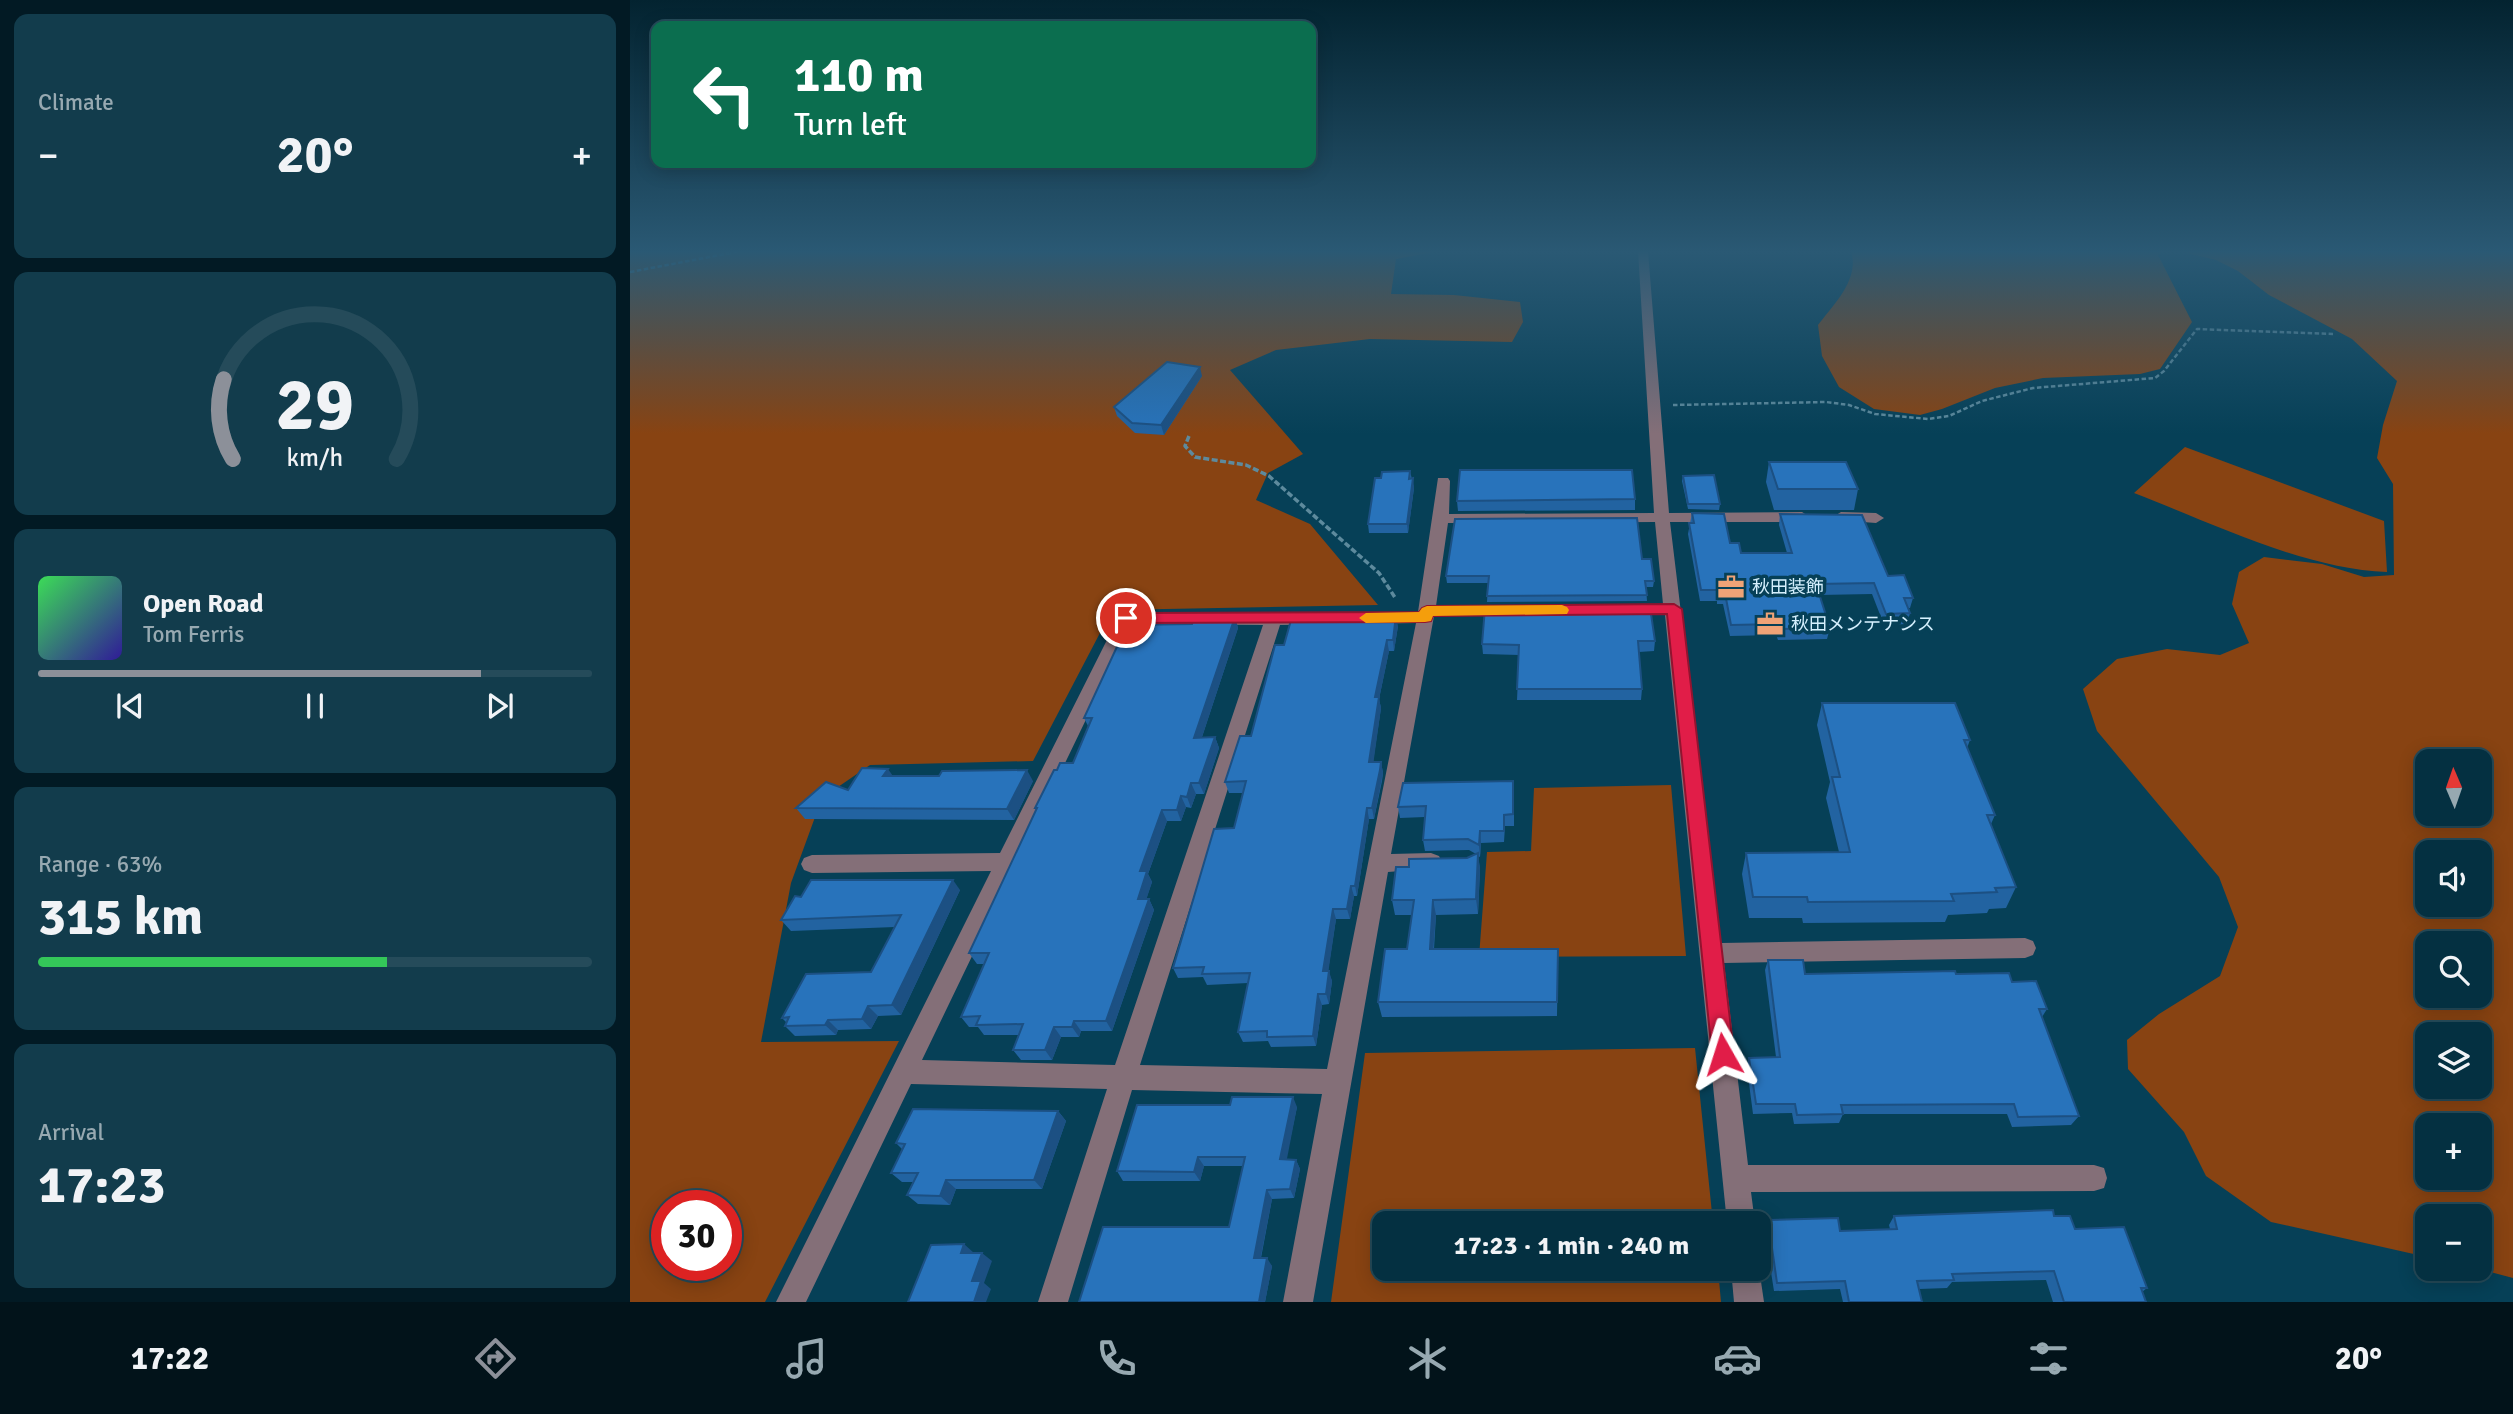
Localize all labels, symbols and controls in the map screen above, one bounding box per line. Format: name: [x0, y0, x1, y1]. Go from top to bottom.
text: 110 m: [794, 45, 924, 105]
icon: left: [679, 49, 770, 140]
text: Climate: [38, 88, 114, 117]
text: Turn left: [794, 105, 907, 144]
text: 20°: [277, 123, 353, 187]
text: −: [38, 132, 59, 179]
text: +: [571, 132, 592, 179]
text: 29: [276, 362, 354, 451]
text: km/h: [287, 442, 343, 473]
office icon: 秋田装飾: [1716, 572, 1746, 602]
place label: 秋田装飾: [1752, 576, 1824, 598]
text: Open Road: [143, 588, 264, 620]
pin: [1096, 588, 1156, 648]
icon: arrive: [1107, 599, 1145, 637]
office icon: 秋田メンテナンス: [1755, 609, 1785, 639]
place label: 秋田メンテナンス: [1791, 613, 1935, 635]
text: Tom Ferris: [143, 620, 244, 649]
icon: previous: [111, 687, 149, 725]
icon: pause: [296, 687, 334, 725]
icon: next: [481, 687, 519, 725]
north arrow: [2415, 749, 2492, 826]
map controls: [2415, 749, 2492, 1281]
button: sound: [2415, 840, 2492, 917]
text: Range · 63%: [38, 850, 162, 879]
text: 315 km: [38, 885, 203, 949]
button: search: [2415, 931, 2492, 1008]
position arrow: [1686, 1017, 1760, 1091]
button: layers: [2415, 1022, 2492, 1099]
button: +: [2415, 1113, 2492, 1190]
text: Arrival: [38, 1118, 104, 1147]
text: 17:23: [38, 1153, 166, 1217]
speed limit sign: 30: [651, 1190, 742, 1281]
button: −: [2415, 1204, 2492, 1281]
text: 17:23 · 1 min · 240 m: [1454, 1230, 1689, 1262]
icon: directions: [471, 1334, 520, 1383]
icon: music: [782, 1334, 831, 1383]
icon: phone: [1092, 1334, 1141, 1383]
icon: climate: [1403, 1334, 1452, 1383]
icon: car: [1713, 1334, 1762, 1383]
icon: filters: [2024, 1334, 2073, 1383]
text: 17:22: [131, 1339, 209, 1378]
text: 20°: [2335, 1339, 2382, 1378]

